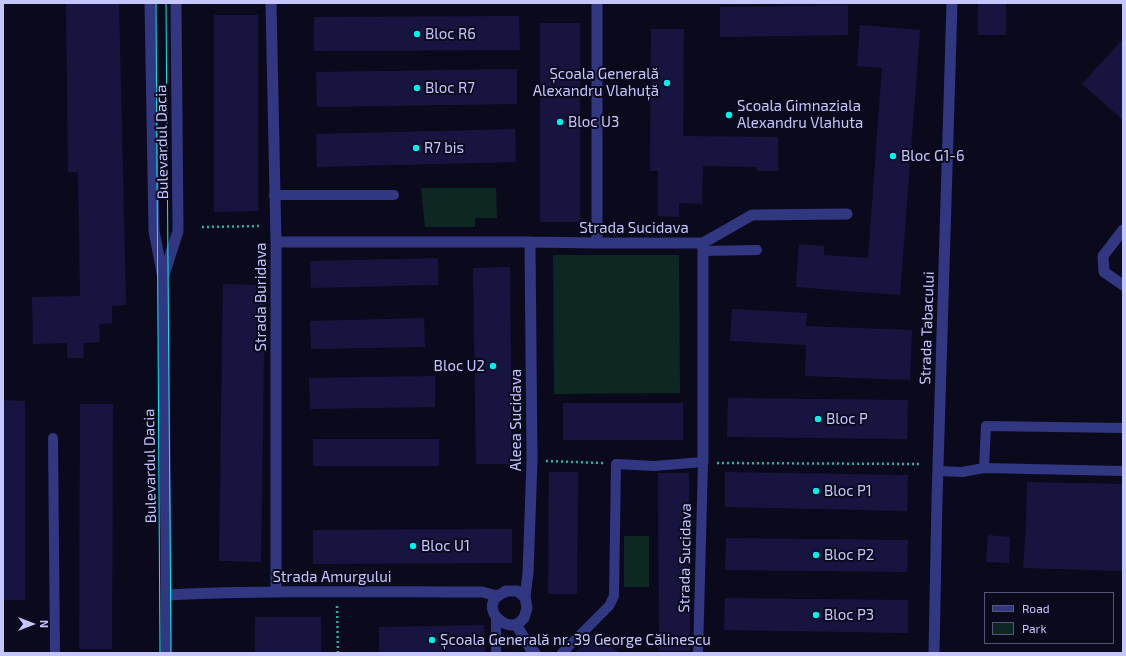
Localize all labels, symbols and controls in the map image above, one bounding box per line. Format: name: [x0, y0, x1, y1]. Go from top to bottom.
place label: Bloc R6: [425, 25, 476, 43]
marker: Bloc R6: [412, 29, 422, 39]
place label: Școala Generală Alexandru Vlahuță: [533, 65, 659, 100]
marker: Școala Generală Alexandru Vlahuță: [662, 78, 672, 88]
place label: Bloc R7: [425, 79, 475, 97]
marker: Bloc R7: [412, 83, 422, 93]
street label: Bulevardul Dacia: [152, 84, 172, 200]
place label: Scoala Gimnaziala Alexandru Vlahuta: [737, 97, 863, 132]
marker: Scoala Gimnaziala Alexandru Vlahuta: [724, 110, 734, 120]
place label: Bloc U3: [568, 113, 619, 131]
marker: Bloc U3: [555, 117, 565, 127]
place label: R7 bis: [424, 139, 464, 157]
marker: R7 bis: [411, 143, 421, 153]
place label: Bloc G1-6: [901, 147, 965, 165]
marker: Bloc G1-6: [888, 151, 898, 161]
street label: Strada Sucidava: [579, 219, 689, 237]
street label: Strada Buridava: [252, 243, 270, 351]
street label: Strada Tabacului: [916, 271, 938, 385]
place label: Bloc U2: [434, 357, 485, 375]
marker: Bloc U2: [488, 361, 498, 371]
street label: Aleea Sucidava: [507, 369, 525, 471]
street label: Bulevardul Dacia: [140, 408, 160, 524]
place label: Bloc P: [826, 410, 868, 428]
marker: Bloc P: [813, 414, 823, 424]
place label: Bloc P1: [824, 482, 872, 500]
marker: Bloc P1: [811, 486, 821, 496]
street label: Strada Sucidava: [675, 503, 695, 613]
place label: Bloc U1: [421, 537, 470, 555]
marker: Bloc U1: [408, 541, 418, 551]
place label: Bloc P2: [824, 546, 874, 564]
marker: Bloc P2: [811, 550, 821, 560]
street label: Strada Amurgului: [272, 568, 392, 586]
legend: [984, 592, 1114, 644]
text: Road: [1022, 601, 1050, 615]
north arrow: [12, 604, 52, 644]
place label: Bloc P3: [824, 606, 874, 624]
marker: Bloc P3: [811, 610, 821, 620]
text: N: [38, 620, 51, 628]
text: Park: [1022, 621, 1047, 635]
place label: Școala Generală nr. 39 George Călinescu: [440, 631, 711, 649]
marker: Școala Generală nr. 39 George Călinescu: [427, 635, 437, 645]

